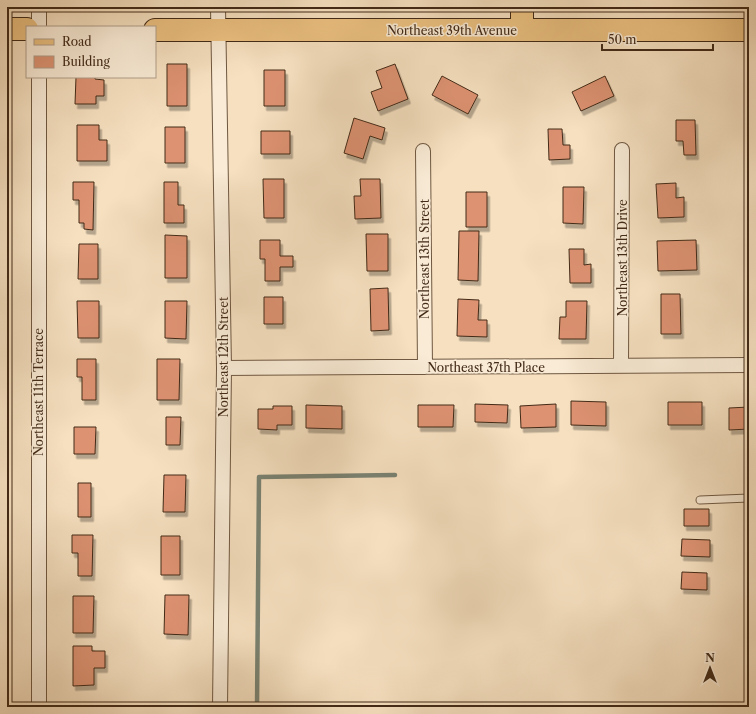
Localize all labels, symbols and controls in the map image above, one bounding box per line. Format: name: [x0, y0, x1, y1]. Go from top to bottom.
street label: Northeast 39th Avenue: [387, 23, 517, 38]
legend: [26, 26, 156, 78]
scale bar: [602, 26, 713, 52]
text: 50 m: [608, 32, 637, 47]
text: Road: [62, 34, 92, 49]
text: Building: [62, 54, 110, 69]
street label: Northeast 13th Street: [417, 198, 432, 319]
street label: Northeast 13th Drive: [615, 199, 630, 317]
street label: Northeast 12th Street: [216, 296, 231, 417]
street label: Northeast 11th Terrace: [31, 328, 46, 456]
street label: Northeast 37th Place: [427, 360, 545, 375]
north arrow: [690, 648, 730, 688]
text: N: [705, 651, 715, 665]

